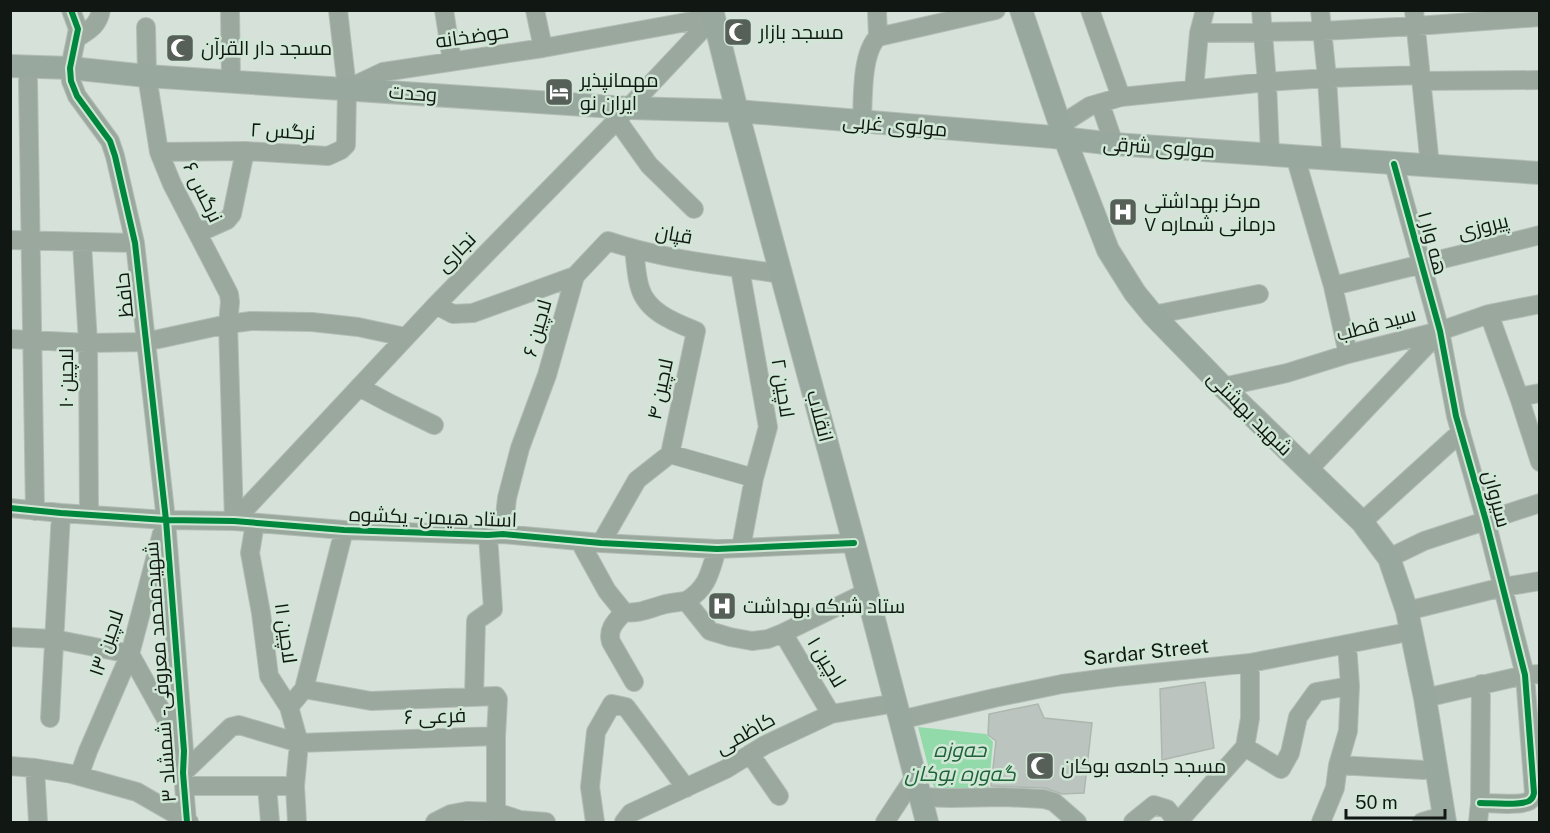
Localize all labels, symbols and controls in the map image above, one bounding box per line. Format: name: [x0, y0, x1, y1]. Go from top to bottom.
mosque icon: مسجد بازار: [722, 16, 754, 48]
street label: حوضخانه: [434, 19, 510, 53]
place label: مسجد بازار: [758, 20, 844, 44]
mosque icon: مسجد دار القرآن: [164, 32, 196, 64]
place label: مسجد دار القرآن: [201, 36, 332, 61]
place label: مهمانپذیر ایران نو: [579, 68, 659, 116]
hotel icon: مهمانپذیر ایران نو: [543, 76, 575, 108]
street label: وحدت: [388, 79, 438, 107]
street label: مولوی غربی: [842, 108, 948, 143]
street label: نرگس ۲: [250, 117, 316, 146]
street label: مولوی شرقی: [1102, 131, 1216, 164]
street label: نرگس ۶: [177, 158, 228, 227]
place label: مرکز بهداشتی درمانی شماره ۷: [1144, 189, 1276, 237]
hospital icon: مرکز بهداشتی درمانی شماره ۷: [1107, 196, 1139, 228]
street label: پیروزی: [1455, 208, 1512, 245]
street label: هه وار ۱: [1413, 209, 1453, 277]
street label: قپان: [653, 219, 694, 250]
street label: نجاری: [431, 227, 482, 278]
street label: حافظ: [110, 271, 138, 319]
street label: لاچین ۶: [517, 297, 558, 360]
street label: سید قطب: [1334, 302, 1418, 346]
street label: لاچین ۱۰: [54, 348, 79, 408]
street label: لاچین ۴: [642, 356, 679, 422]
street label: لاچین ۲: [766, 357, 799, 419]
street label: شهید بهشتی: [1202, 365, 1298, 461]
street label: انقلاب: [802, 387, 838, 445]
street label: سیروان: [1477, 468, 1516, 530]
street label: استاد هیمن - یکشوه: [348, 502, 517, 533]
street label: شهیدمحمد معروفی - شمشاد ۳: [139, 541, 182, 803]
hospital icon: ستاد شبکه بهداشت: [706, 590, 738, 622]
place label: ستاد شبکه بهداشت: [743, 594, 905, 619]
street label: لاچین ۱۱: [269, 601, 302, 665]
street label: لاچین ۱۳: [84, 607, 129, 680]
street label: لاچین ۱: [802, 632, 851, 692]
street label: Sardar Street: [1082, 633, 1210, 671]
street label: فرعی ۶: [404, 703, 466, 730]
street label: کاظمی: [711, 707, 779, 760]
water label: حه‌وزه گه‌وره بوکان: [904, 737, 1017, 787]
mosque icon: مسجد جامعه بوکان: [1024, 750, 1056, 782]
place label: مسجد جامعه بوکان: [1061, 754, 1226, 779]
scale bar: [1346, 782, 1445, 820]
text: 50 m: [1355, 792, 1398, 813]

